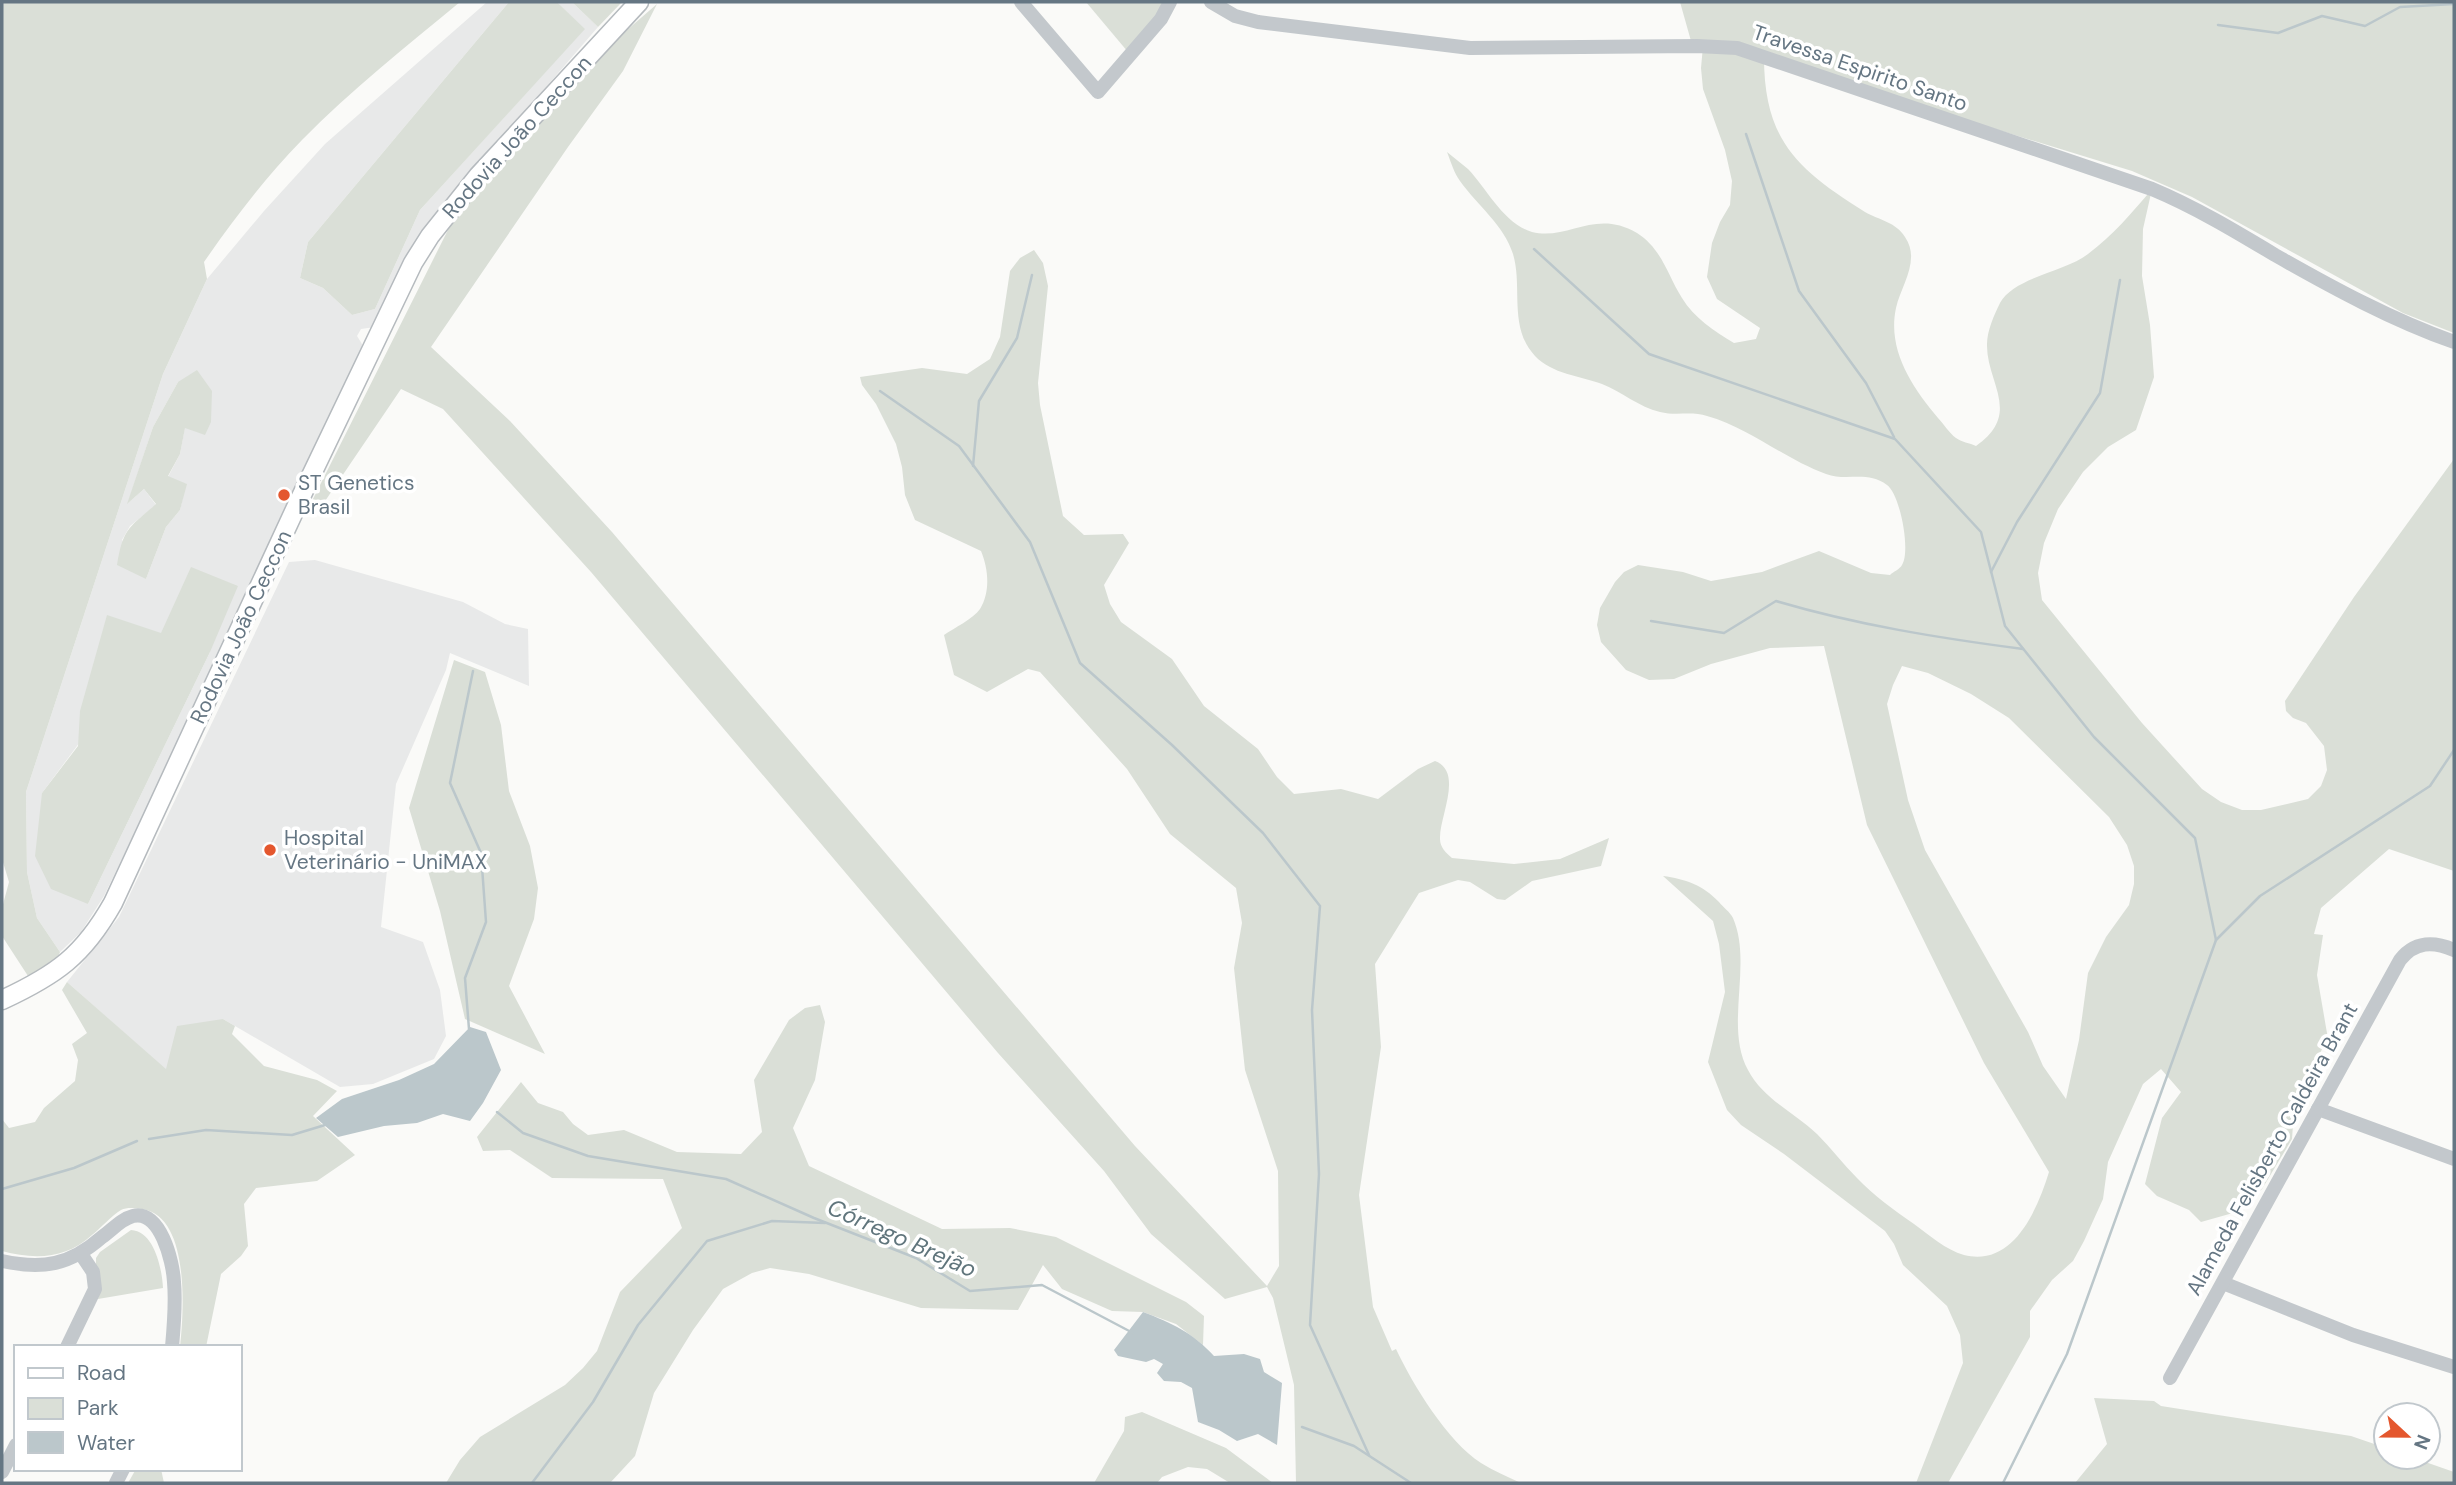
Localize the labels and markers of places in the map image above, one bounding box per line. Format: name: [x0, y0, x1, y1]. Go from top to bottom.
place label: ST Genetics Brasil: [298, 469, 415, 521]
marker: ST Genetics Brasil: [276, 487, 292, 503]
place label: Hospital Veterinário - UniMAX: [284, 824, 487, 876]
marker: Hospital Veterinário - UniMAX: [262, 842, 278, 858]

